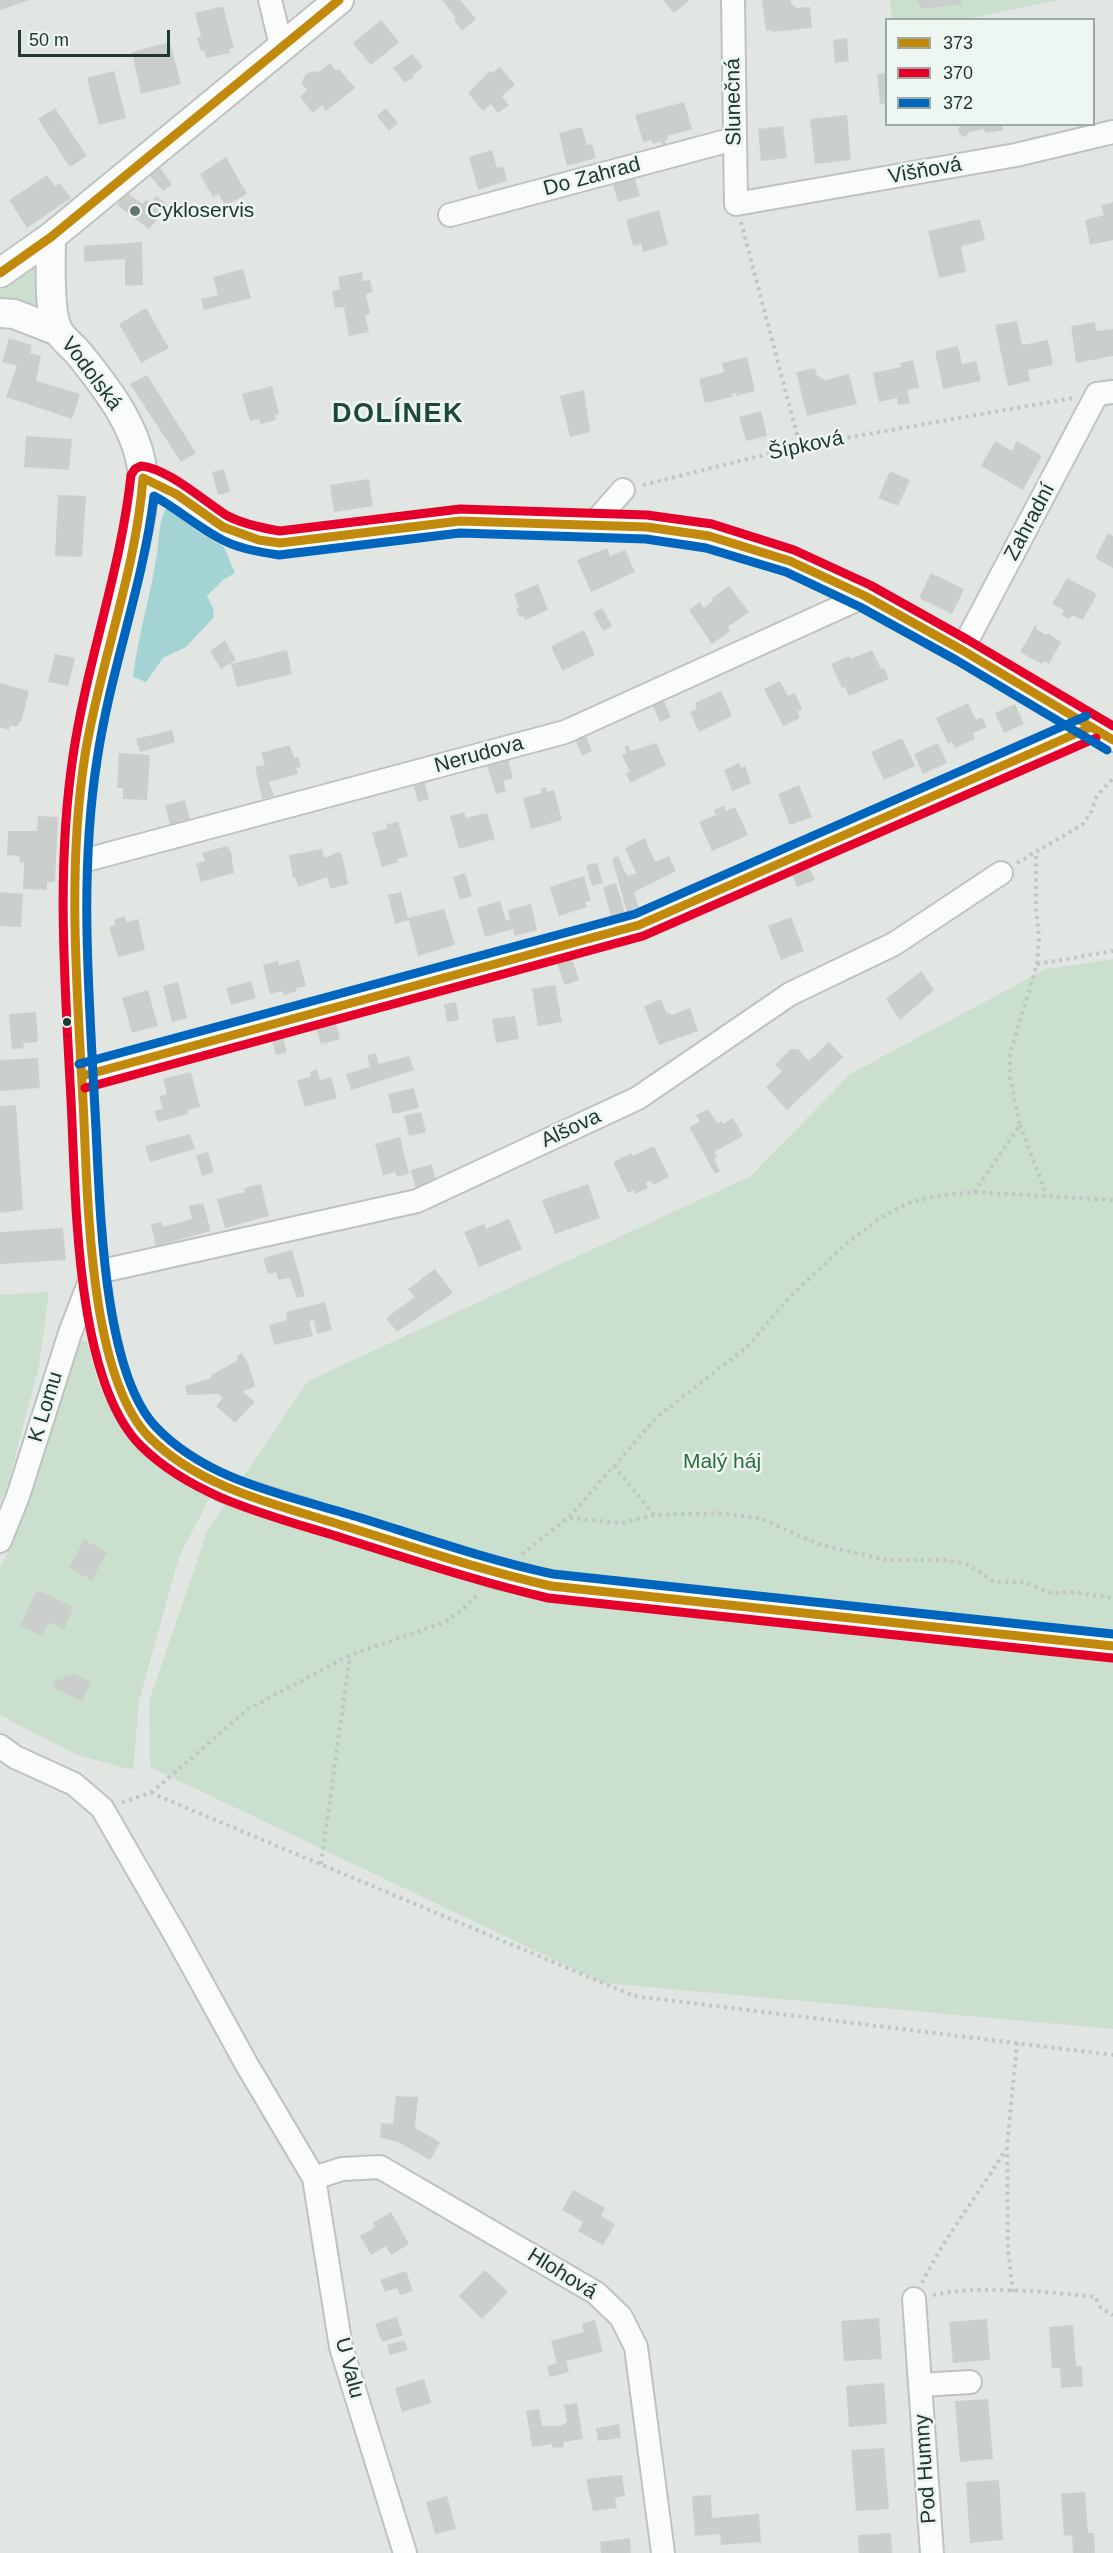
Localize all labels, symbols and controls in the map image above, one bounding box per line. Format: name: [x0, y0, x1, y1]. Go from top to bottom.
scale bar: [21, 18, 172, 56]
legend: [885, 18, 1095, 126]
text: 50 m: [29, 30, 69, 50]
text: 373: [943, 33, 973, 53]
street label: Slunečná: [721, 58, 747, 146]
text: 370: [943, 63, 973, 83]
text: 372: [943, 93, 973, 113]
street label: Do Zahrad: [541, 152, 643, 202]
street label: Višňová: [886, 152, 964, 190]
place label: Cykloservis: [147, 198, 254, 224]
marker: Cykloservis: [128, 204, 142, 218]
street label: Vodolská: [55, 332, 127, 416]
district label: DOLÍNEK: [332, 399, 464, 431]
street label: Šípková: [766, 426, 846, 466]
street label: Zahradní: [999, 479, 1061, 565]
street label: Nerudova: [432, 731, 526, 779]
unlabelled marker: [61, 1016, 73, 1028]
street label: Alšova: [537, 1104, 605, 1154]
street label: K Lomu: [23, 1369, 69, 1445]
park label: Malý háj: [683, 1449, 761, 1475]
street label: Hlohová: [523, 2243, 601, 2305]
street label: U Valu: [329, 2335, 369, 2401]
street label: Pod Humny: [910, 2413, 942, 2525]

